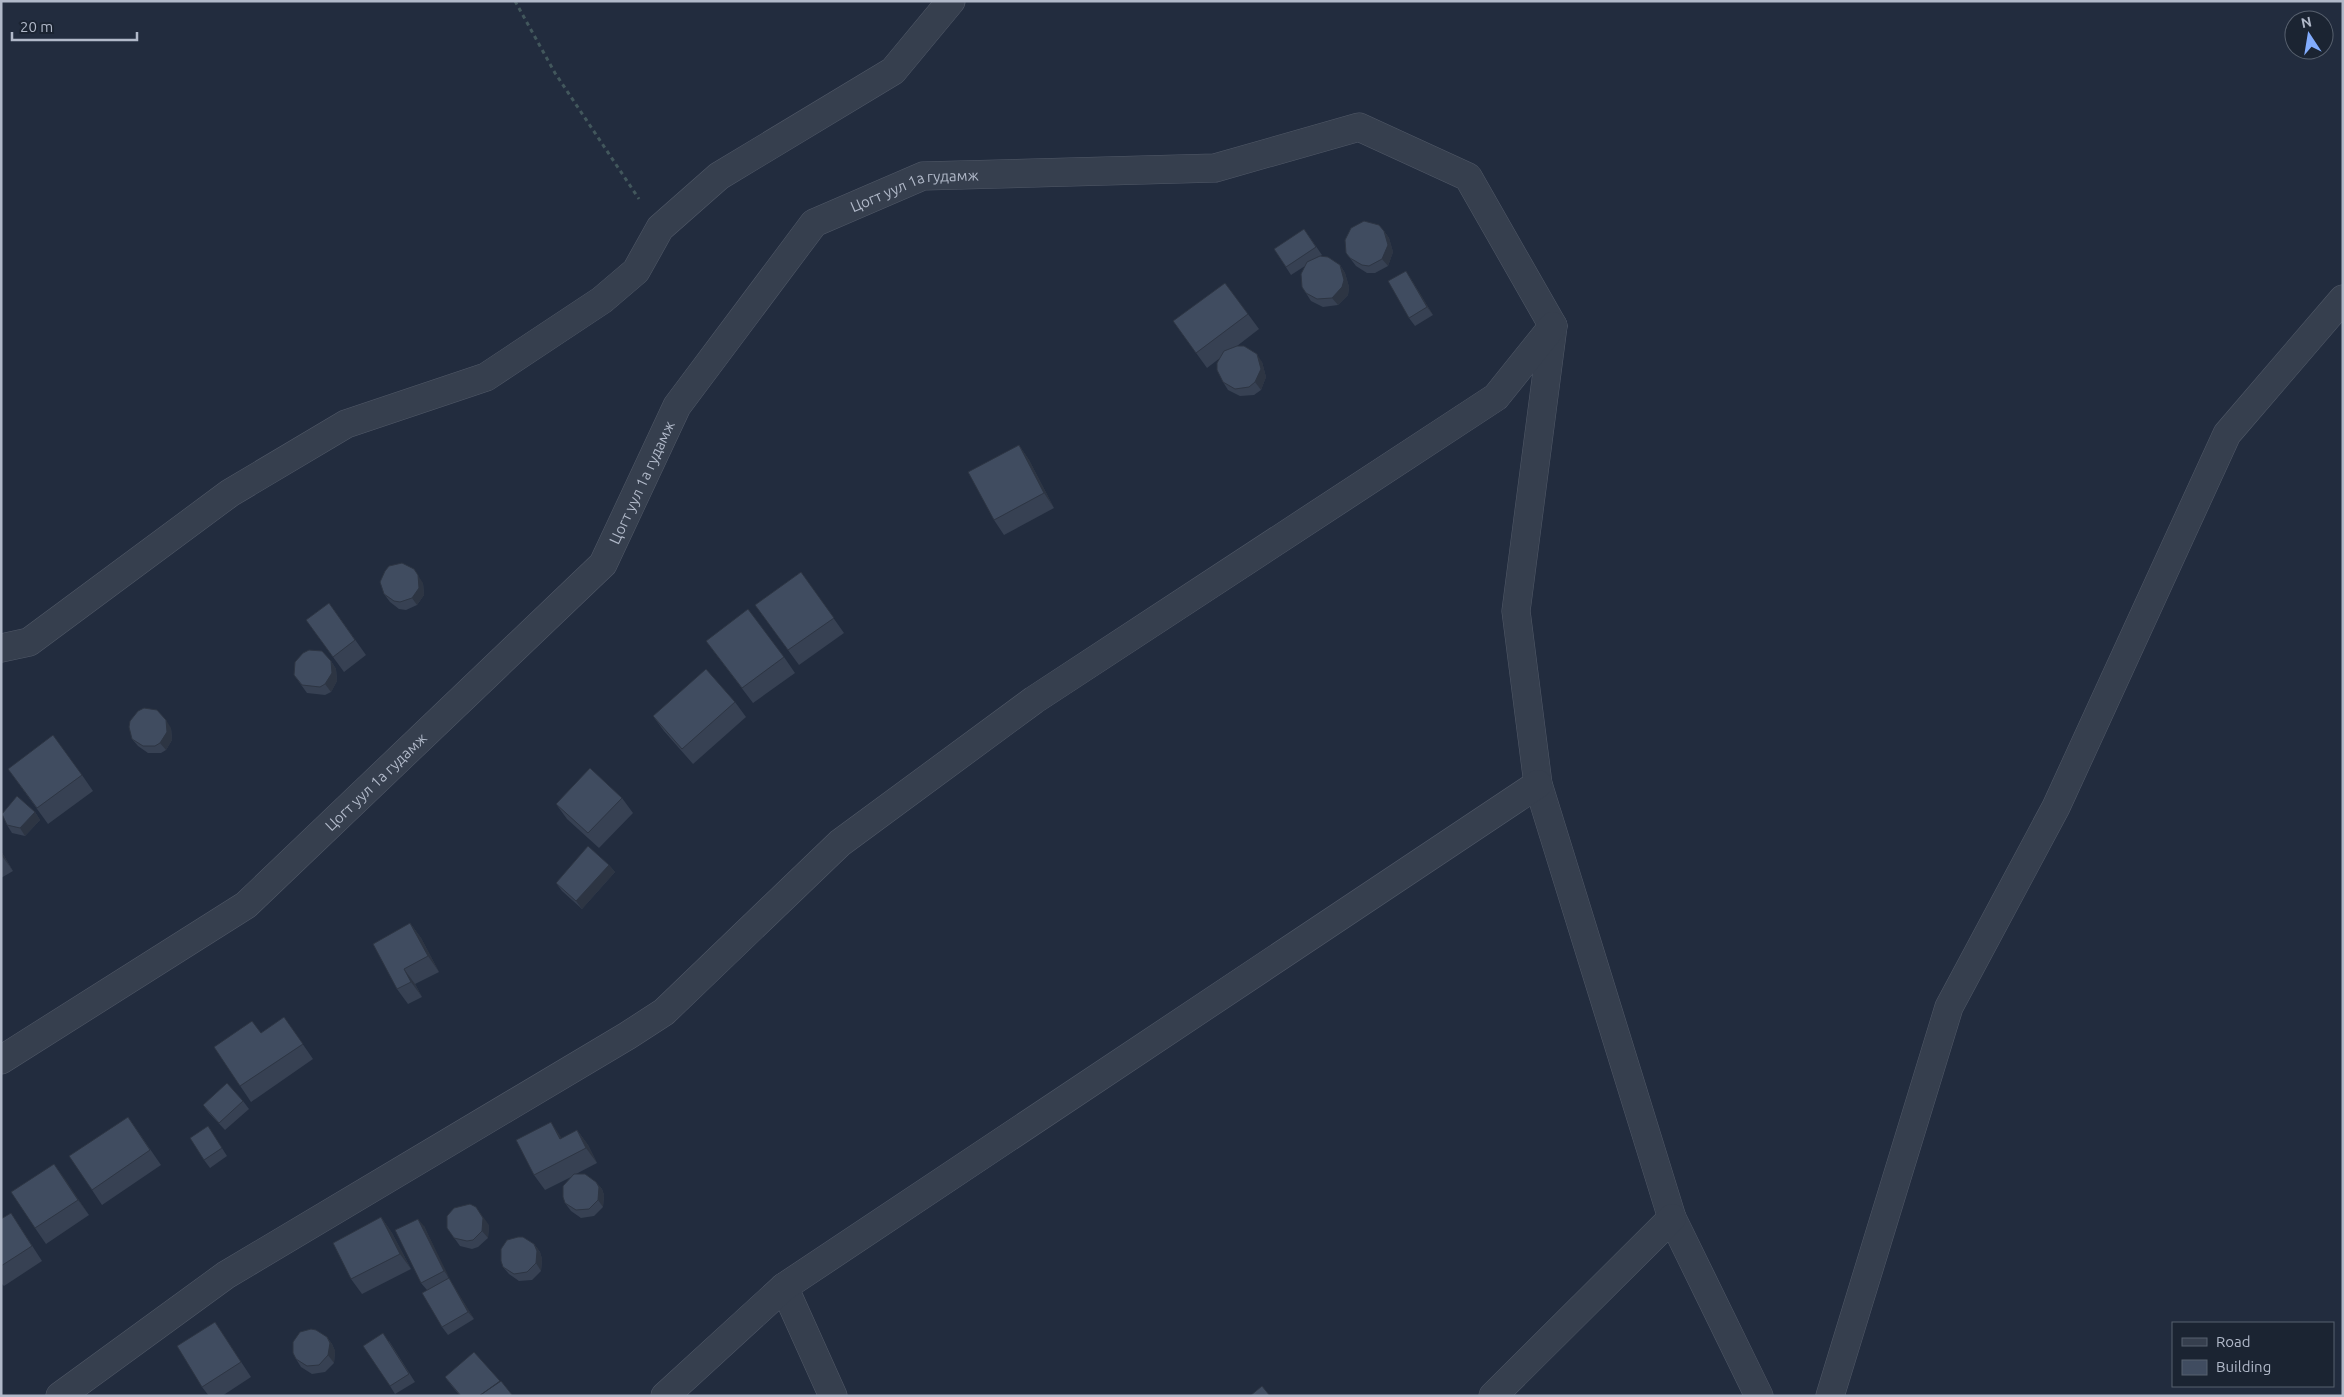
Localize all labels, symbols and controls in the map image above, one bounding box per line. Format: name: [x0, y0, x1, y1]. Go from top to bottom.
scale bar: [12, 10, 138, 42]
north arrow: [2284, 10, 2334, 60]
text: N: [2300, 13, 2313, 31]
text: 20 m: [20, 18, 53, 35]
street label: Цогт уул 1а гудамж: [848, 166, 979, 215]
street label: Цогт уул 1а гудамж: [605, 418, 677, 546]
street label: Цогт уул 1а гудамж: [321, 729, 430, 834]
legend: [2172, 1322, 2334, 1387]
text: Road: [2216, 1333, 2251, 1350]
text: Building: [2216, 1358, 2271, 1375]

